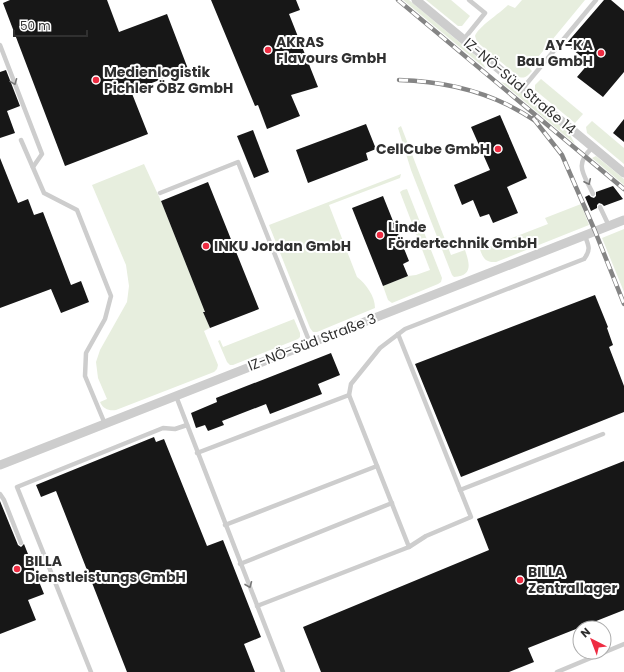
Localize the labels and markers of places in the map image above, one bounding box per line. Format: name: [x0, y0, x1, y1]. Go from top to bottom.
place label: AKRAS Flavours GmbH: [276, 32, 386, 68]
place label: AY-KA Bau GmbH: [517, 35, 594, 71]
marker: AKRAS Flavours GmbH: [263, 45, 273, 55]
marker: AY-KA Bau GmbH: [596, 48, 606, 58]
place label: Medienlogistik Pichler ÖBZ GmbH: [104, 62, 233, 98]
marker: Medienlogistik Pichler ÖBZ GmbH: [91, 75, 101, 85]
place label: CellCube GmbH: [376, 139, 490, 159]
marker: CellCube GmbH: [493, 144, 503, 154]
place label: Linde Fördertechnik GmbH: [388, 217, 537, 253]
marker: Linde Fördertechnik GmbH: [375, 230, 385, 240]
place label: INKU Jordan GmbH: [214, 236, 351, 256]
marker: INKU Jordan GmbH: [201, 241, 211, 251]
place label: BILLA Dienstleistungs GmbH: [25, 551, 186, 587]
place label: BILLA Zentrallager: [528, 562, 617, 598]
marker: BILLA Dienstleistungs GmbH: [12, 564, 22, 574]
marker: BILLA Zentrallager: [515, 575, 525, 585]

